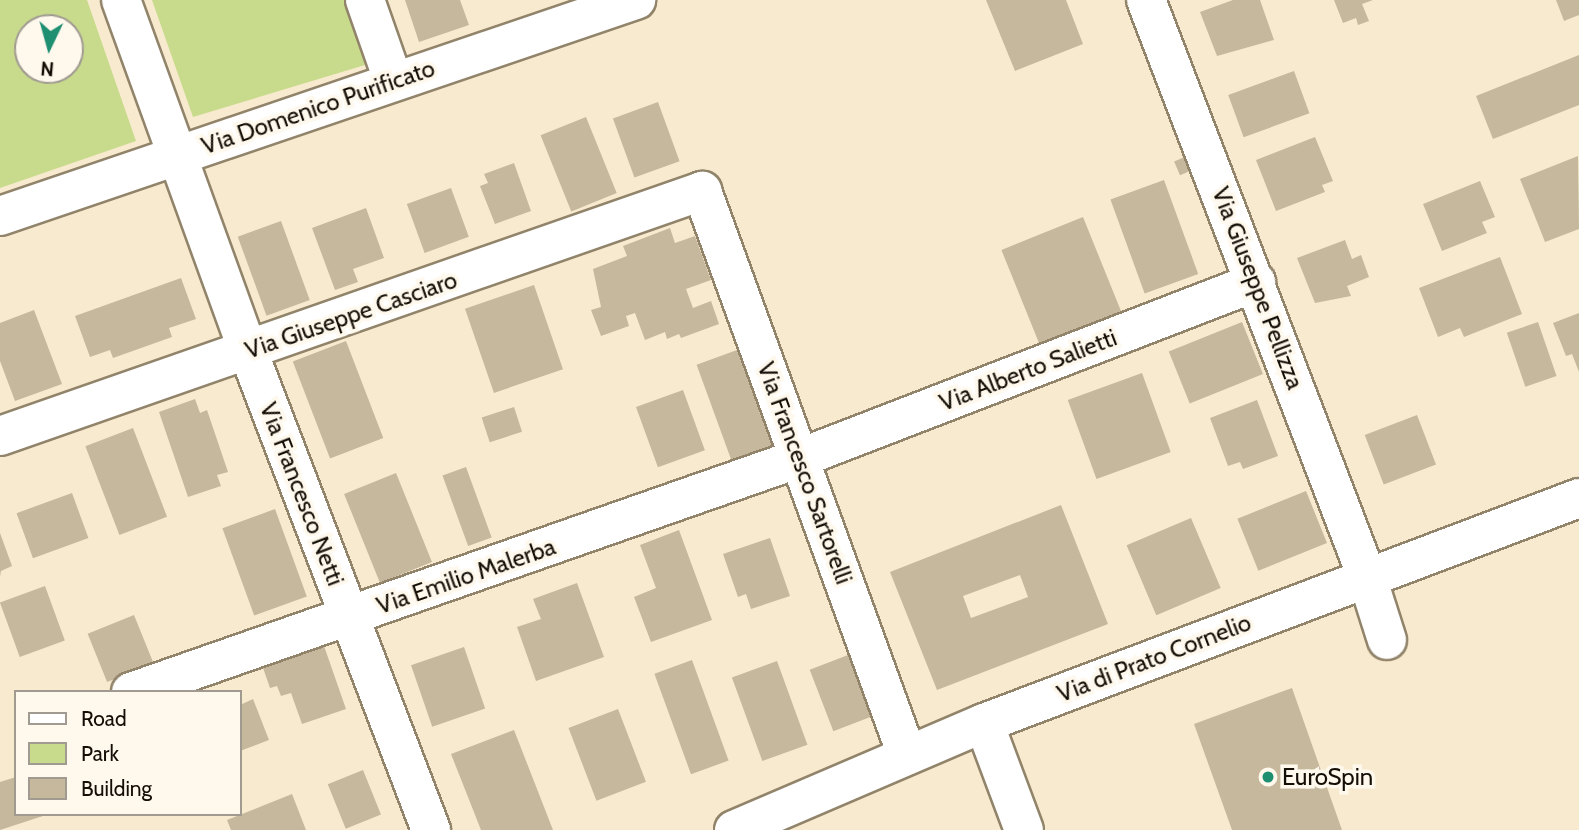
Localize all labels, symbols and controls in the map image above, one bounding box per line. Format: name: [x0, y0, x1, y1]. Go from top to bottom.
north arrow: [14, 14, 84, 84]
street label: Via Domenico Purificato: [198, 54, 438, 160]
text: N: [40, 56, 55, 80]
street label: Via Giuseppe Pellizza: [1206, 183, 1310, 393]
street label: Via Giuseppe Casciaro: [241, 265, 461, 365]
street label: Via Alberto Salietti: [935, 323, 1121, 417]
street label: Via Francesco Sartorelli: [751, 358, 859, 588]
street label: Via Francesco Netti: [254, 398, 350, 590]
street label: Via Emilio Malerba: [373, 532, 559, 620]
street label: Via di Prato Cornelio: [1053, 608, 1255, 708]
legend: [14, 690, 242, 816]
text: Road: [81, 706, 127, 731]
text: Park: [81, 741, 119, 766]
place label: EuroSpin: [1282, 763, 1373, 791]
marker: EuroSpin: [1260, 769, 1276, 785]
text: Building: [81, 776, 152, 801]

